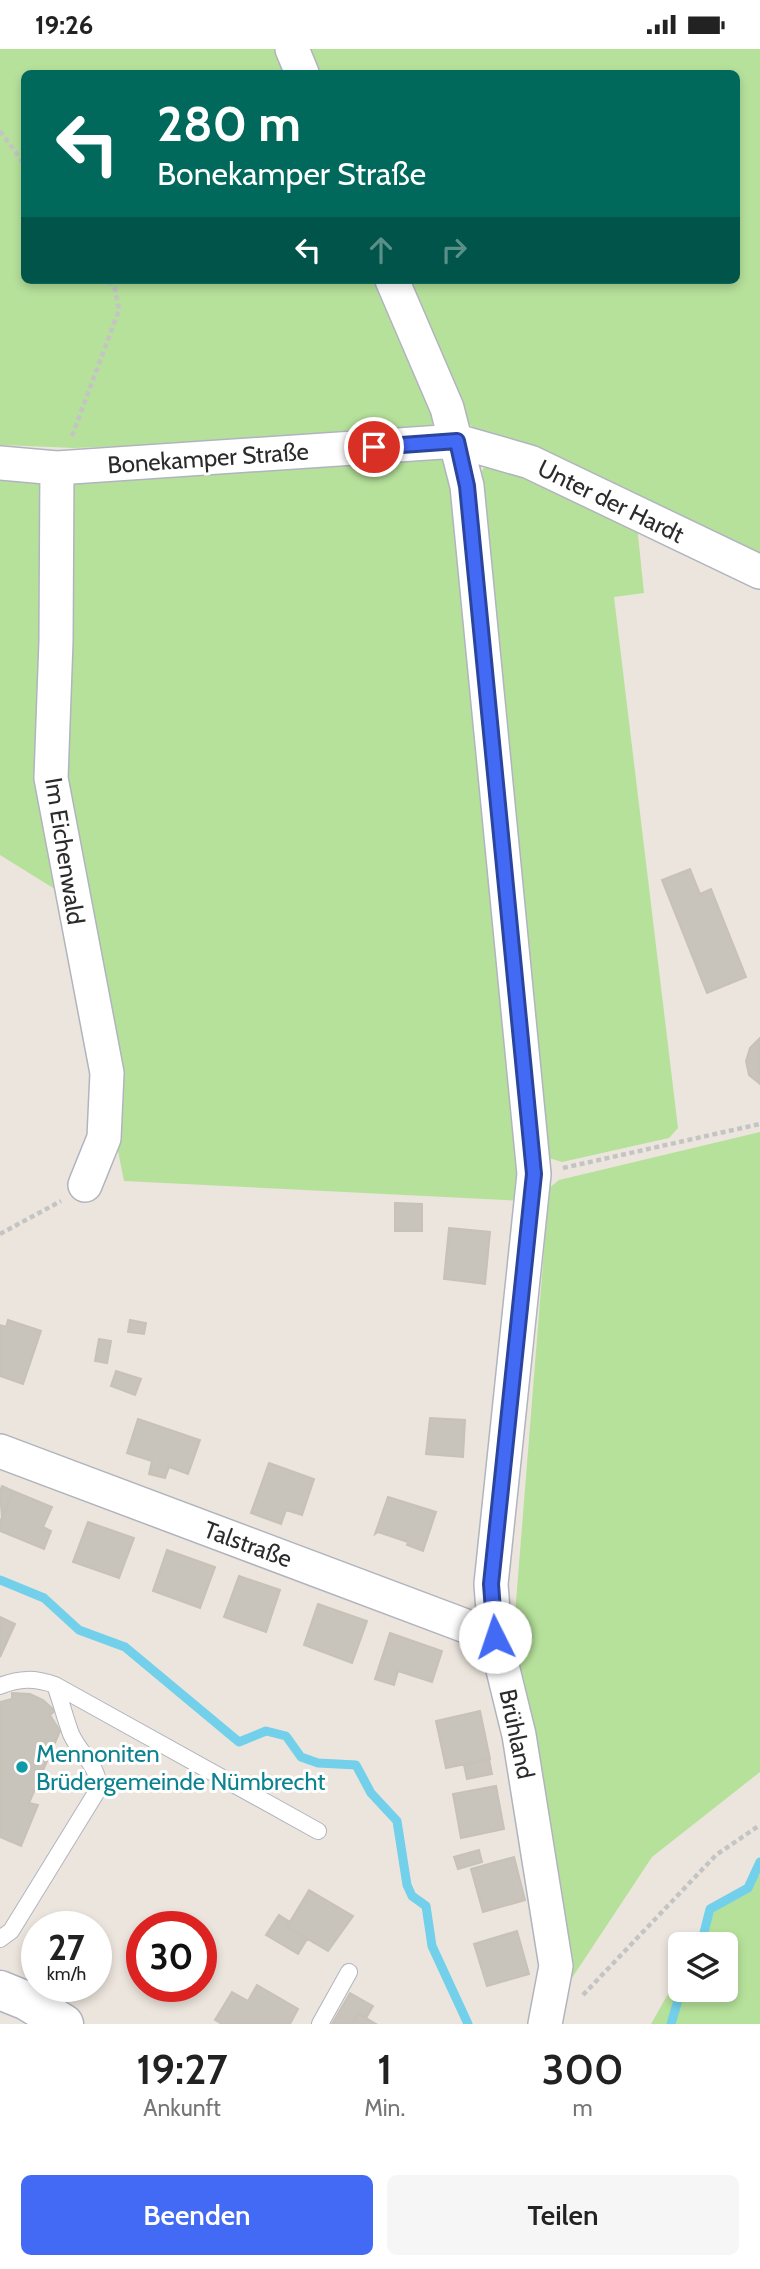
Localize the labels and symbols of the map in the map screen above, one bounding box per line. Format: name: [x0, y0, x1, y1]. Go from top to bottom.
pin: [344, 417, 404, 477]
street label: Bonekamper Straße: [106, 436, 310, 480]
street label: Unter der Hardt: [533, 453, 689, 549]
street label: Im Eichenwald: [39, 775, 91, 927]
street label: Talstraße: [200, 1515, 296, 1573]
position arrow: [458, 1600, 532, 1674]
street label: Brühland: [493, 1686, 541, 1782]
place label: Mennoniten Brüdergemeinde Nümbrecht: [36, 1739, 325, 1796]
marker: Mennoniten Brüdergemeinde Nümbrecht: [14, 1759, 30, 1775]
speed limit sign: 30: [126, 1911, 217, 2002]

